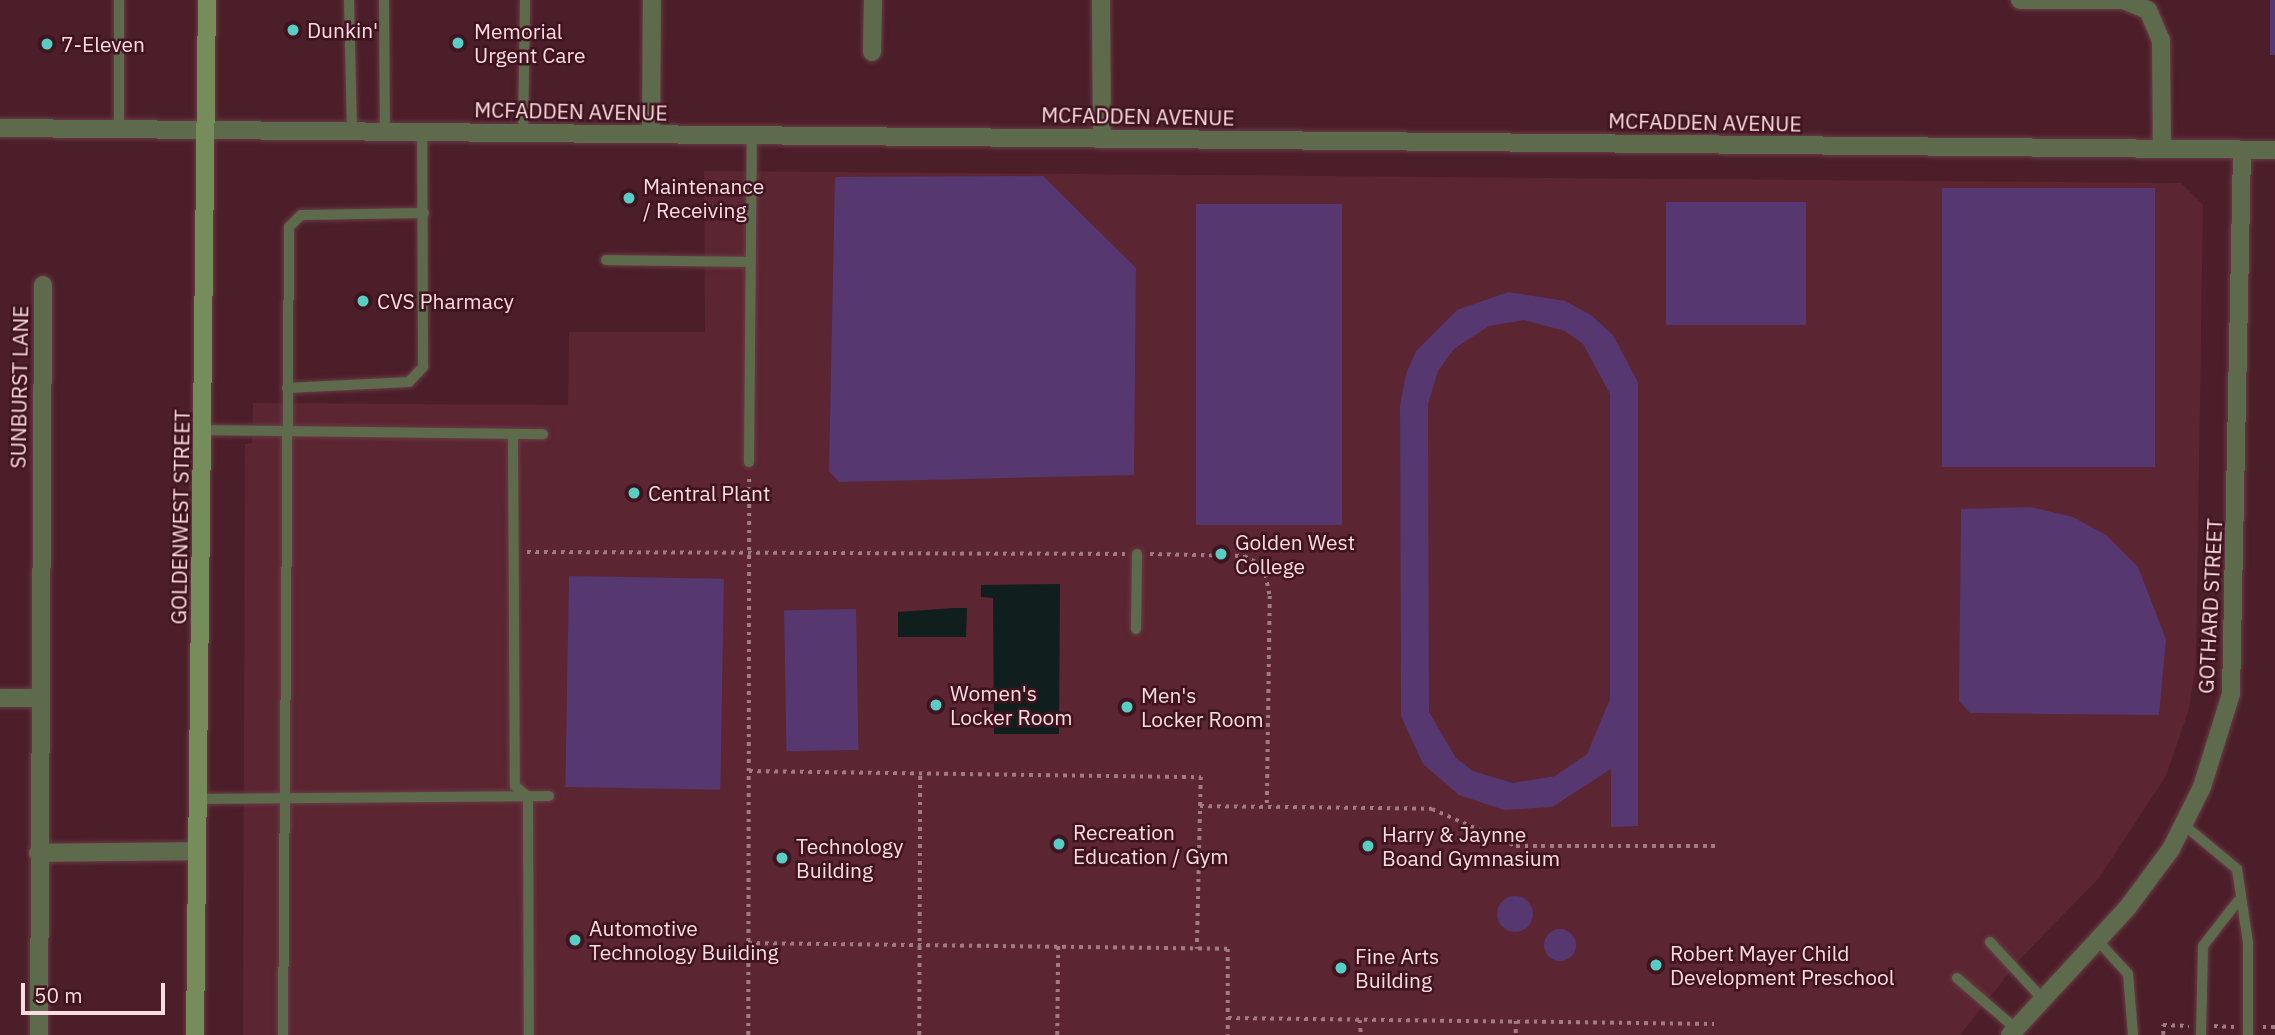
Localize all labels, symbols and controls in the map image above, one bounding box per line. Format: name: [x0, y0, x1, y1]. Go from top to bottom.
place label: Dunkin': [307, 17, 378, 43]
place label: Memorial Urgent Care: [474, 18, 586, 68]
marker: Dunkin': [285, 22, 301, 38]
place label: 7-Eleven: [61, 31, 145, 57]
marker: Memorial Urgent Care: [448, 33, 468, 53]
marker: 7-Eleven: [39, 36, 55, 52]
street label: MCFADDEN AVENUE: [474, 97, 668, 125]
street label: MCFADDEN AVENUE: [1041, 102, 1235, 130]
street label: MCFADDEN AVENUE: [1608, 108, 1802, 136]
place label: Maintenance / Receiving: [643, 173, 764, 223]
marker: Maintenance / Receiving: [621, 190, 637, 206]
place label: CVS Pharmacy: [377, 288, 514, 314]
marker: CVS Pharmacy: [355, 293, 371, 309]
street label: SUNBURST LANE: [5, 305, 33, 469]
street label: GOLDENWEST STREET: [166, 409, 194, 625]
place label: Central Plant: [648, 480, 770, 506]
marker: Central Plant: [626, 485, 642, 501]
street label: GOTHARD STREET: [2193, 518, 2227, 694]
place label: Golden West College: [1235, 529, 1355, 579]
marker: Golden West College: [1213, 546, 1229, 562]
place label: Women's Locker Room: [950, 680, 1073, 730]
place label: Men's Locker Room: [1141, 682, 1264, 732]
marker: Women's Locker Room: [928, 697, 944, 713]
marker: Men's Locker Room: [1119, 699, 1135, 715]
place label: Recreation Education / Gym: [1073, 819, 1229, 869]
place label: Harry & Jaynne Boand Gymnasium: [1382, 821, 1560, 871]
place label: Technology Building: [796, 833, 903, 883]
marker: Recreation Education / Gym: [1051, 836, 1067, 852]
marker: Harry & Jaynne Boand Gymnasium: [1360, 838, 1376, 854]
marker: Technology Building: [774, 850, 790, 866]
place label: Automotive Technology Building: [589, 915, 779, 965]
marker: Automotive Technology Building: [567, 932, 583, 948]
place label: Robert Mayer Child Development Preschool: [1670, 940, 1895, 990]
place label: Fine Arts Building: [1355, 943, 1439, 993]
marker: Robert Mayer Child Development Preschool: [1648, 957, 1664, 973]
marker: Fine Arts Building: [1333, 960, 1349, 976]
scale bar: [24, 968, 168, 1012]
text: 50 m: [34, 981, 83, 1009]

